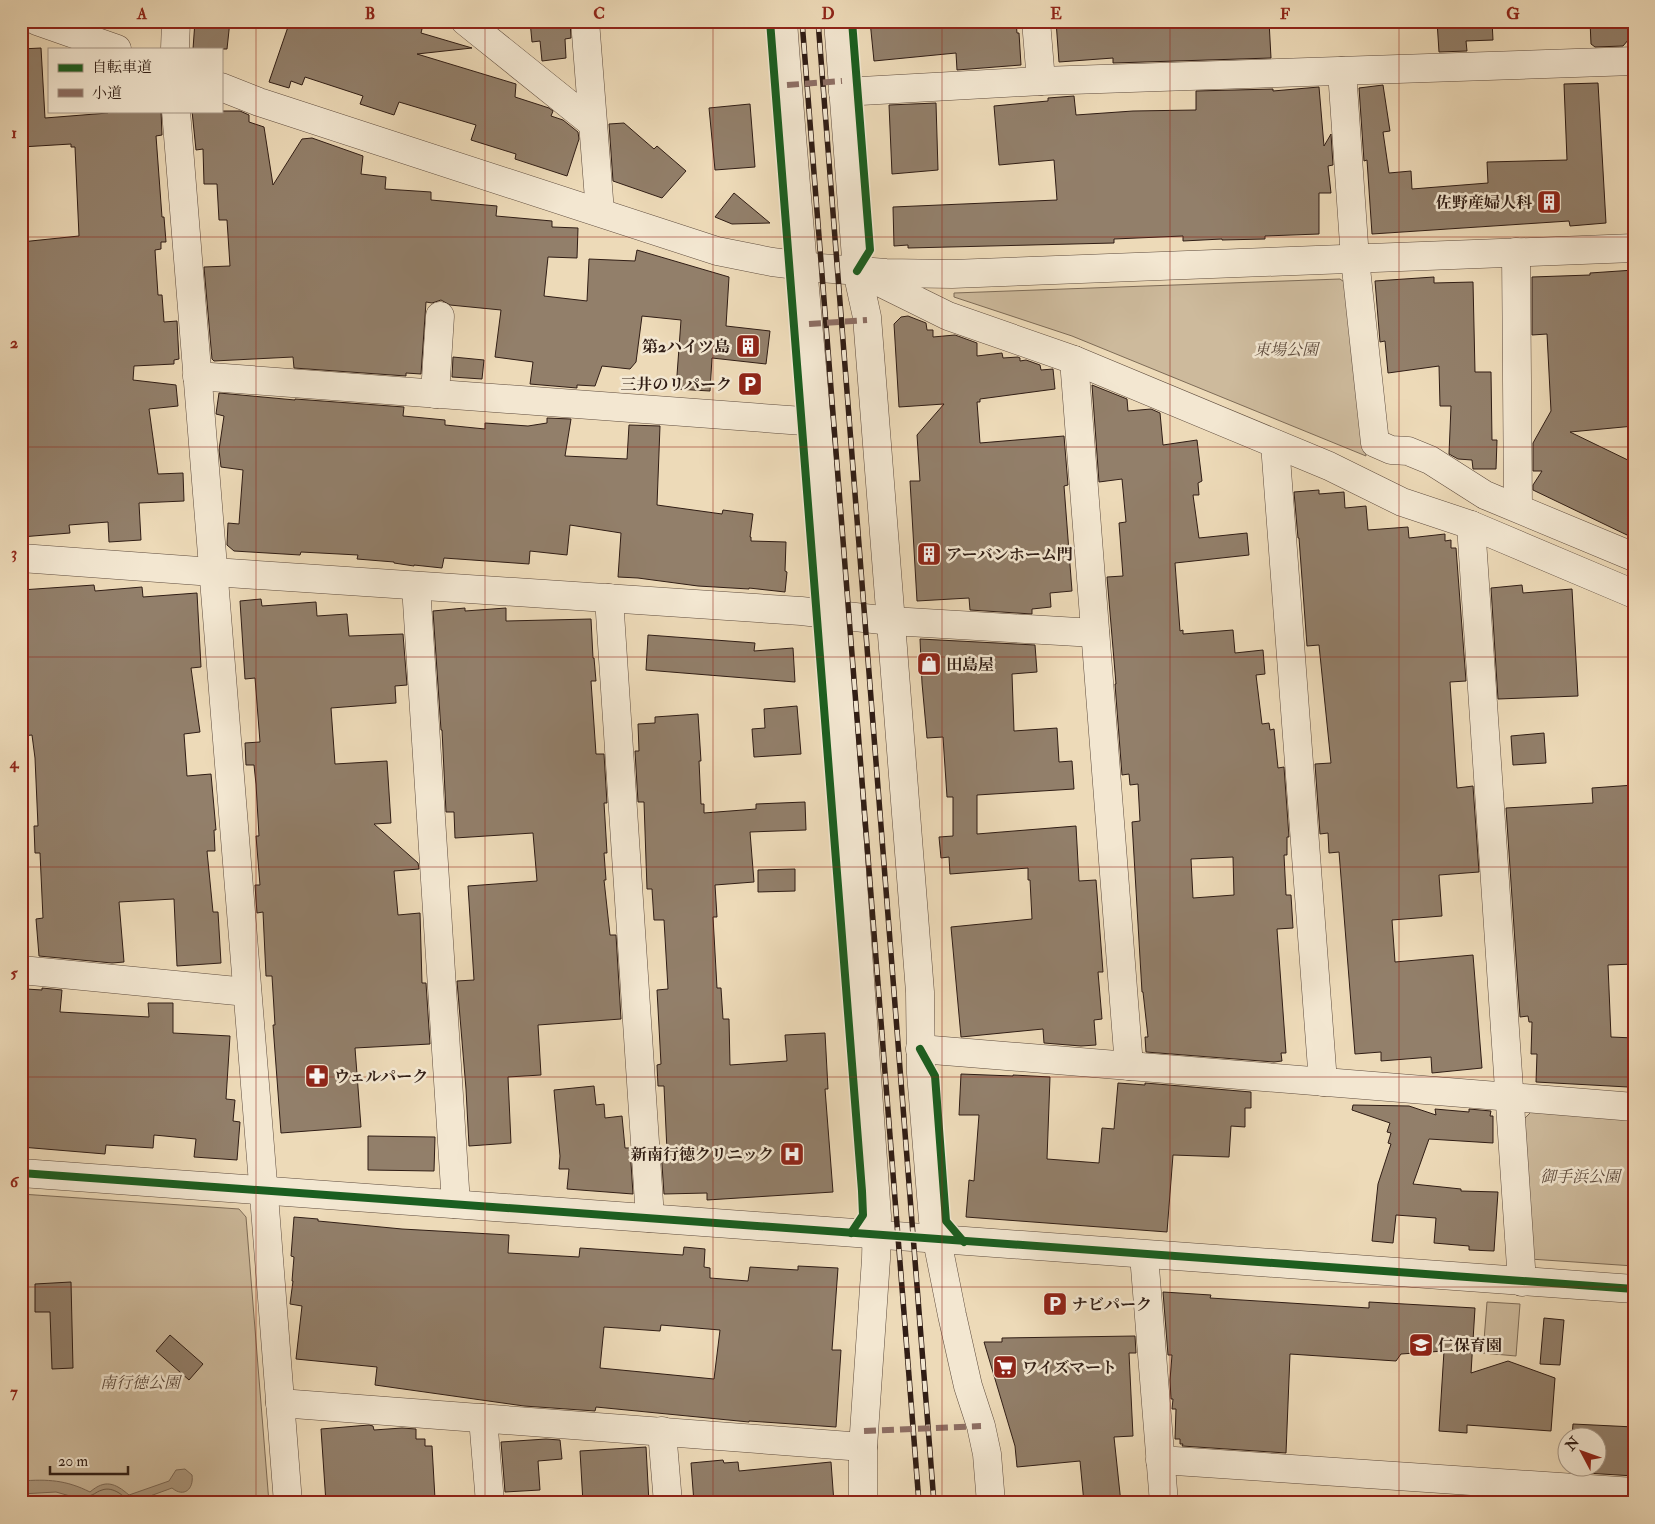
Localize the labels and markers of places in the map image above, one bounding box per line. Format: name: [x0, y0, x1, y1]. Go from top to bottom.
building icon: 佐野産婦人科: [1536, 189, 1562, 215]
place label: 佐野産婦人科: [1436, 193, 1533, 213]
building icon: 第2ハイツ島: [735, 333, 761, 359]
place label: 第2ハイツ島: [642, 337, 730, 357]
parking icon: 三井のリパーク: [737, 371, 763, 397]
place label: 三井のリパーク: [620, 375, 732, 395]
building icon: アーバンホーム門: [916, 541, 942, 567]
place label: アーバンホーム門: [946, 545, 1073, 565]
shop icon: 田島屋: [916, 651, 942, 677]
place label: 田島屋: [946, 655, 994, 675]
pharmacy icon: ウェルパーク: [304, 1063, 330, 1089]
place label: ウェルパーク: [334, 1067, 428, 1087]
hospital icon: 新南行徳クリニック: [779, 1141, 805, 1167]
place label: 新南行徳クリニック: [630, 1145, 774, 1165]
parking icon: ナビパーク: [1042, 1291, 1068, 1317]
place label: ナビパーク: [1072, 1295, 1152, 1315]
school or university icon: 仁保育園: [1408, 1332, 1434, 1358]
place label: 仁保育園: [1438, 1336, 1502, 1356]
supermarket icon: ワイズマート: [992, 1354, 1018, 1380]
place label: ワイズマート: [1022, 1358, 1117, 1378]

